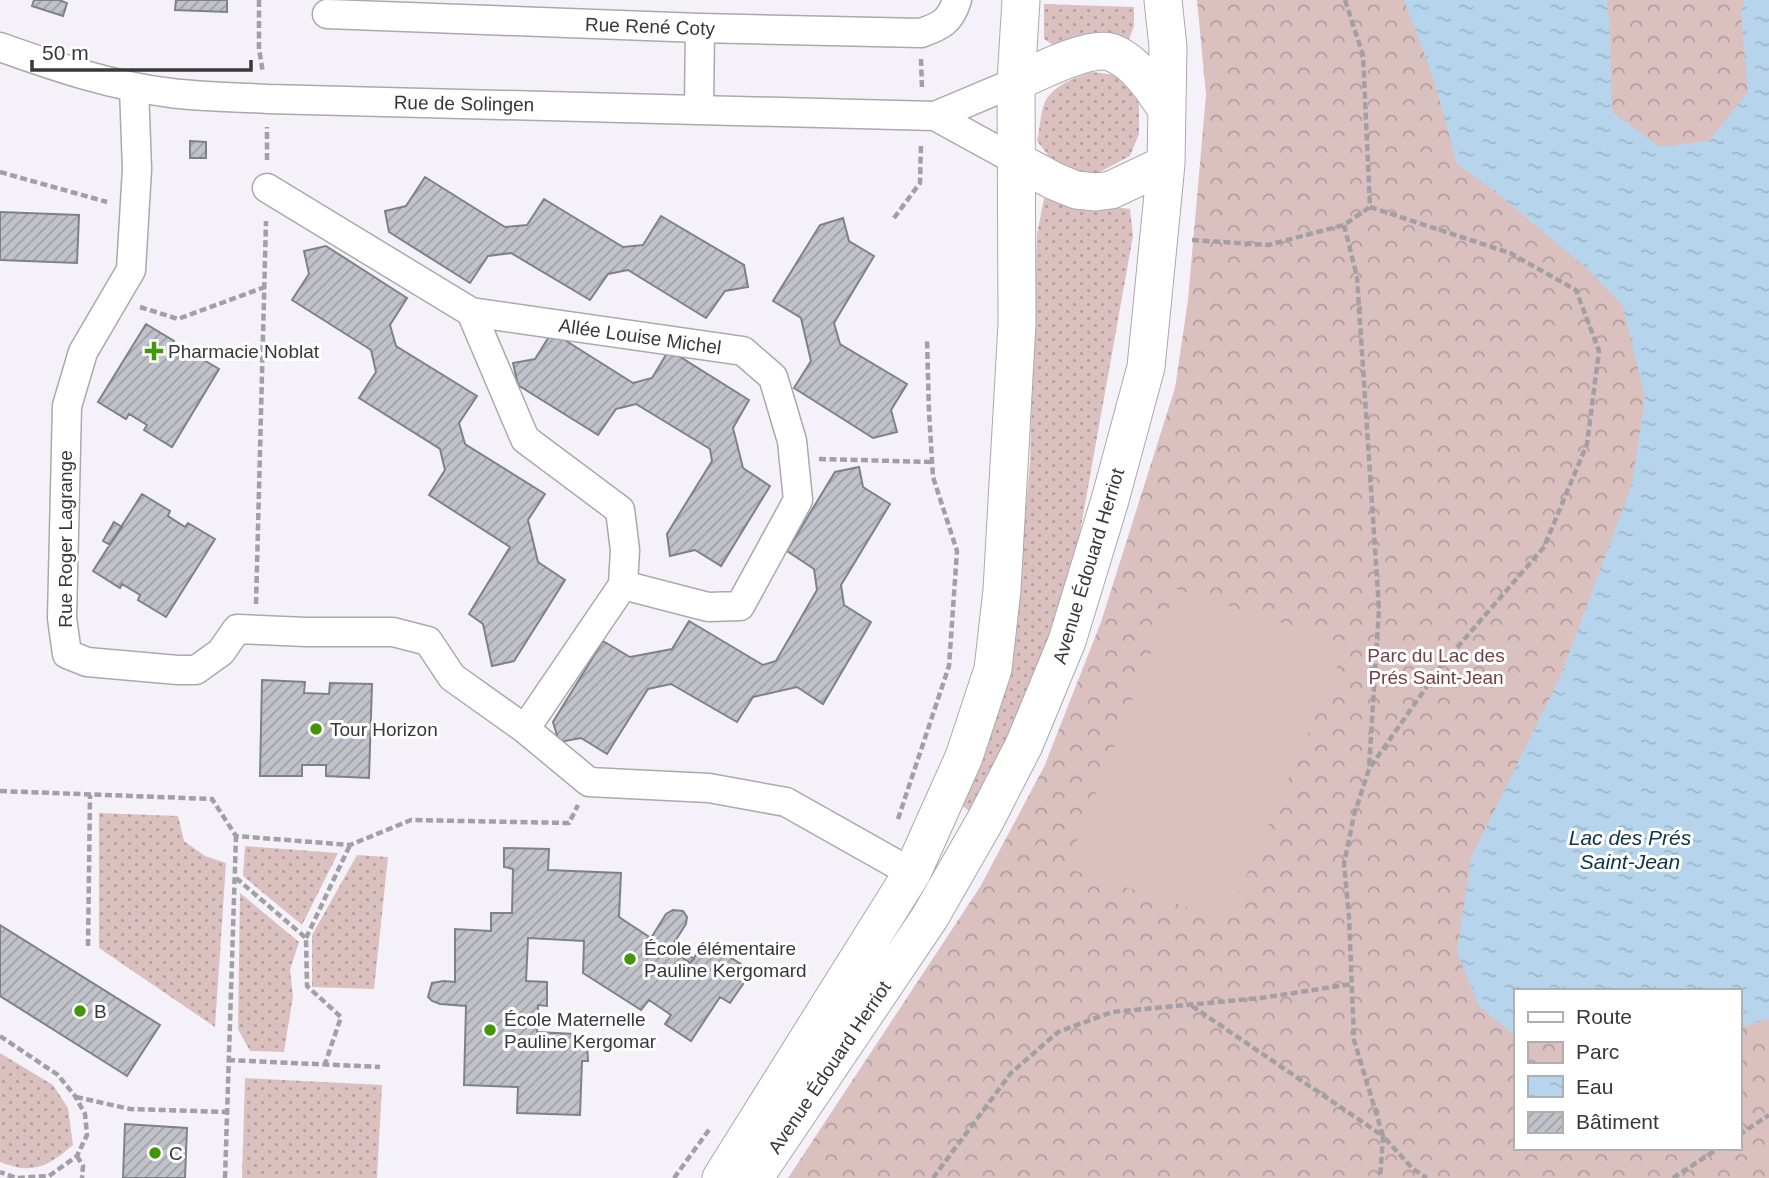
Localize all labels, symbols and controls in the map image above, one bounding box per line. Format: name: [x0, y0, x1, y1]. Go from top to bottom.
street label: Rue René Coty: [585, 14, 716, 39]
scale bar: [32, 28, 250, 72]
text: 50 m: [42, 41, 89, 64]
street label: Rue de Solingen: [394, 92, 534, 115]
street label: Allée Louise Michel: [557, 315, 722, 358]
place label: Pharmacie Noblat: [168, 341, 320, 362]
marker: Pharmacie Noblat: [146, 343, 162, 359]
street label: Rue Roger Lagrange: [55, 450, 76, 628]
street label: Avenue Édouard Herriot: [1049, 465, 1128, 667]
park label: Parc du Lac des Prés Saint-Jean: [1367, 645, 1505, 688]
place label: Tour Horizon: [330, 719, 438, 740]
marker: Tour Horizon: [308, 721, 324, 737]
water label: Lac des Prés Saint-Jean: [1569, 826, 1692, 873]
place label: École élémentaire Pauline Kergomard: [644, 938, 807, 981]
marker: École élémentaire Pauline Kergomard: [622, 951, 638, 967]
street label: Avenue Édouard Herriot: [764, 976, 895, 1158]
legend: [1514, 989, 1741, 1150]
place label: B: [94, 1001, 107, 1022]
marker: B: [72, 1003, 88, 1019]
text: Route: [1576, 1005, 1632, 1028]
place label: École Maternelle Pauline Kergomar: [504, 1009, 657, 1052]
marker: École Maternelle Pauline Kergomar: [482, 1022, 498, 1038]
text: Parc: [1576, 1040, 1619, 1063]
text: Eau: [1576, 1075, 1613, 1098]
text: Bâtiment: [1576, 1110, 1659, 1133]
place label: C: [169, 1143, 183, 1164]
marker: C: [147, 1145, 163, 1161]

